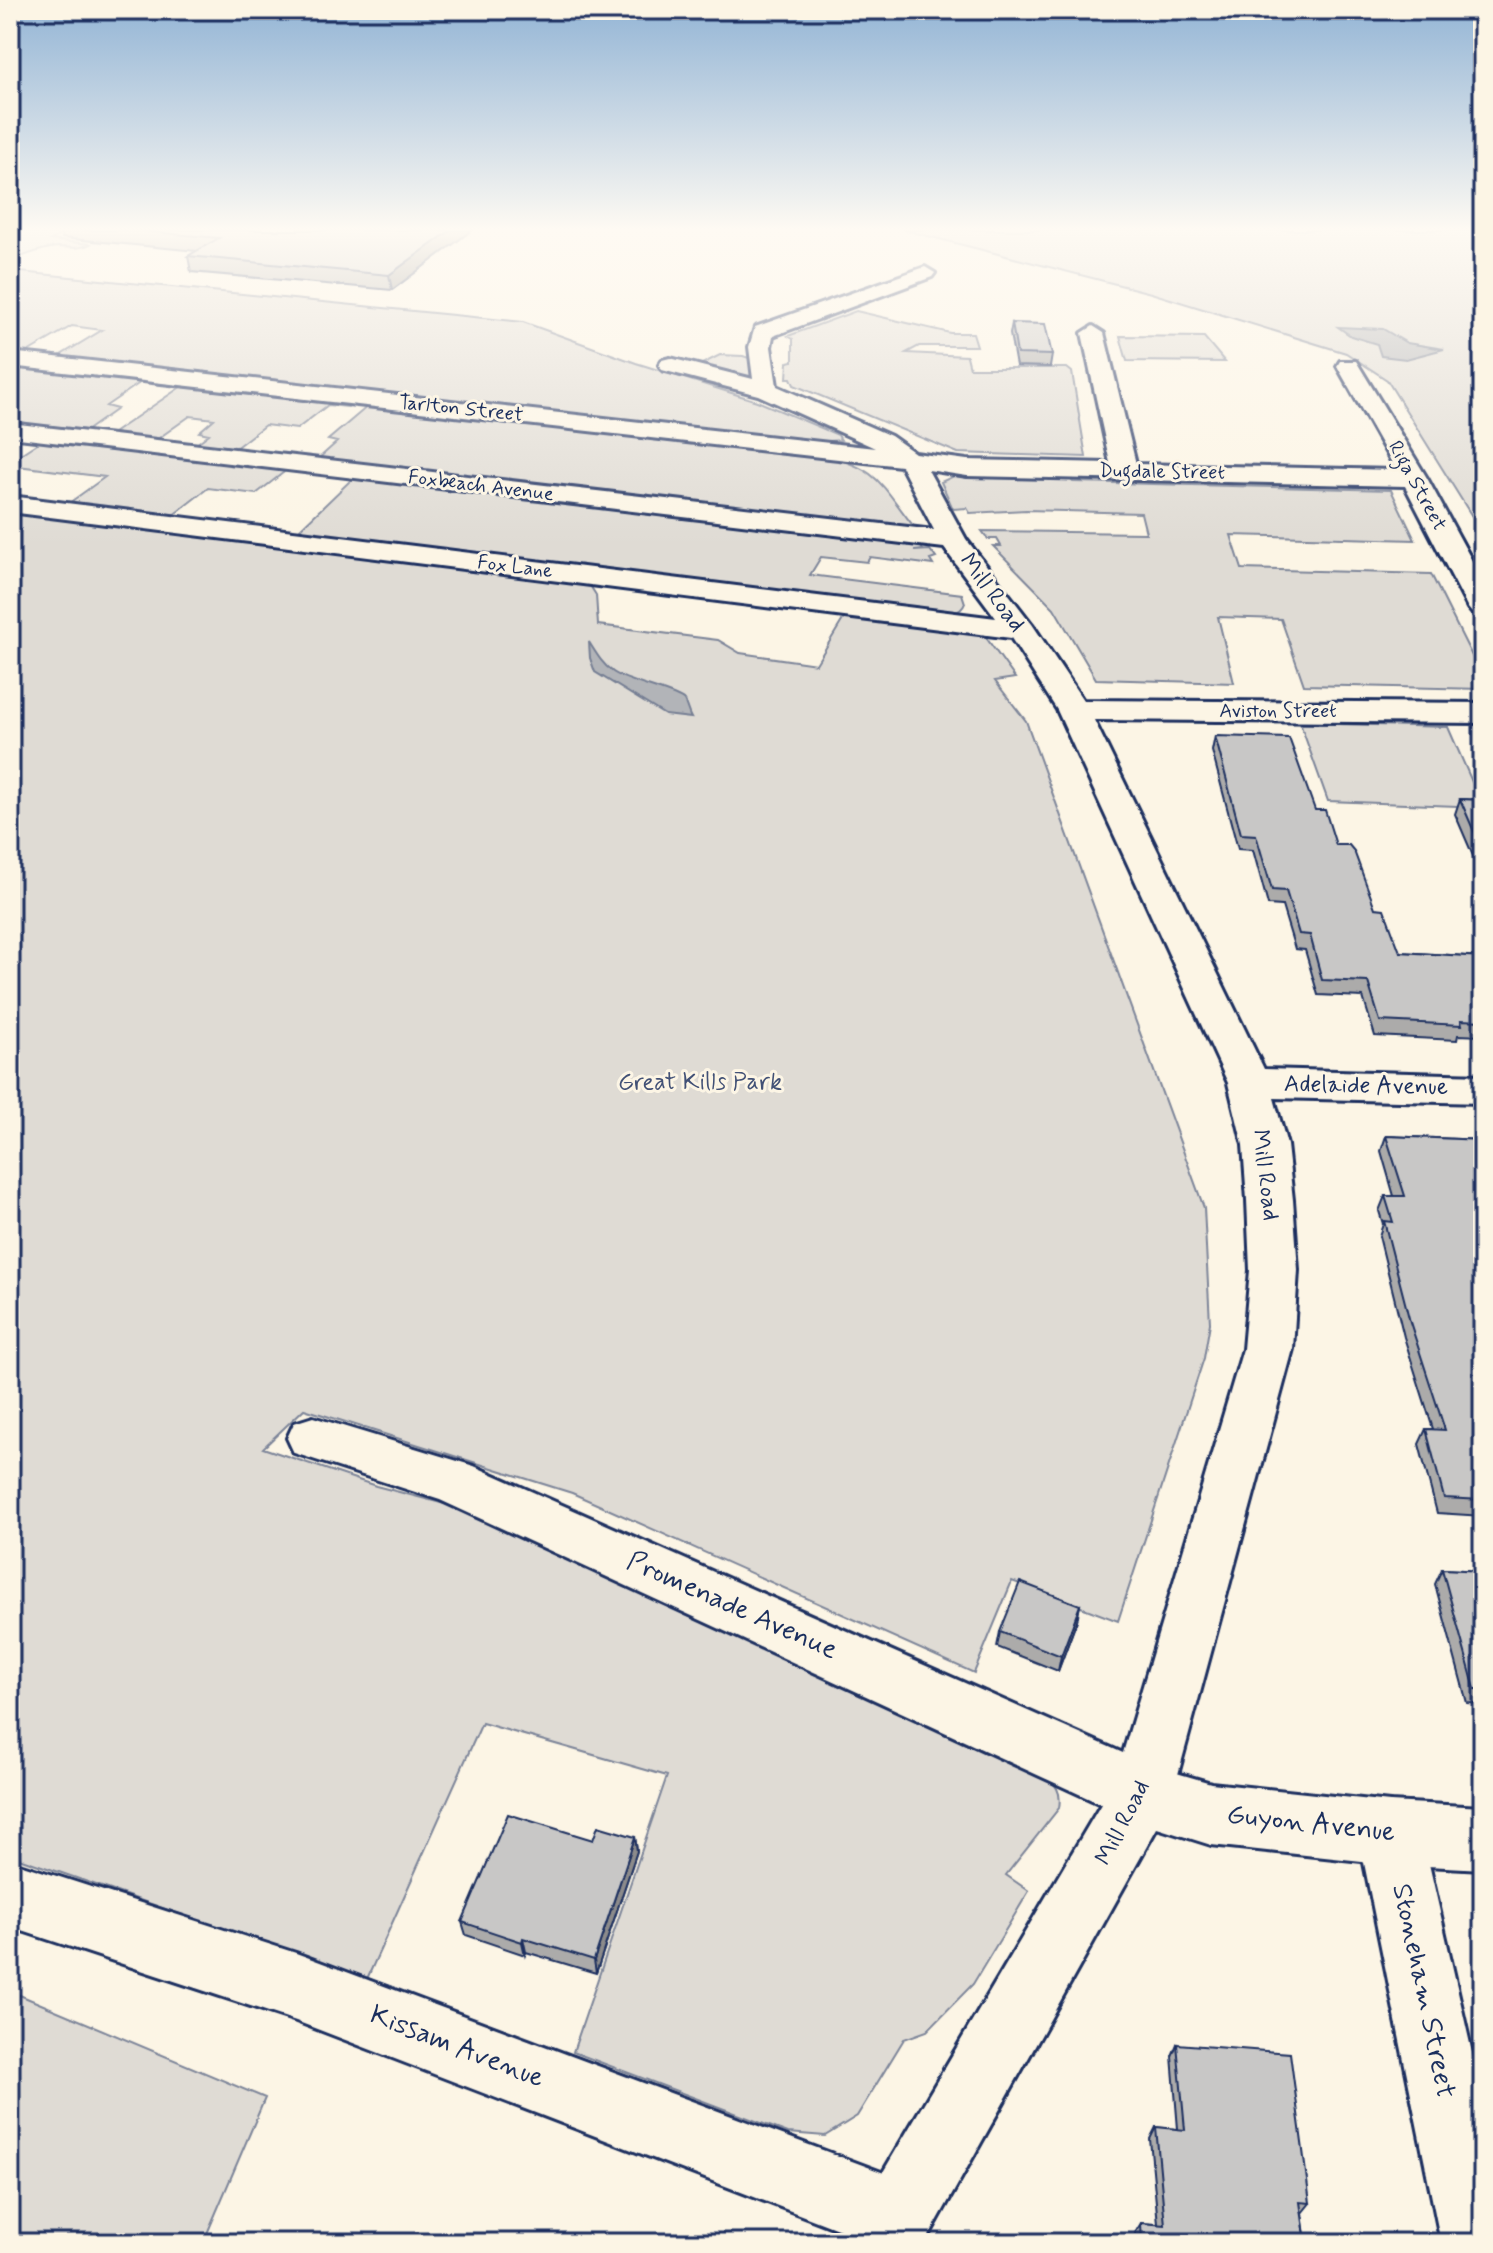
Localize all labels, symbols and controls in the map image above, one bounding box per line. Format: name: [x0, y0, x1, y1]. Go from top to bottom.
street label: Tarlton Street: [397, 389, 525, 429]
street label: Riga Street: [1379, 436, 1453, 537]
street label: Dugdale Street: [1099, 457, 1225, 489]
street label: Foxbeach Avenue: [407, 464, 556, 508]
street label: Mill Road: [952, 547, 1032, 639]
street label: Fox Lane: [476, 549, 554, 585]
street label: Aviston Street: [1219, 698, 1337, 725]
park label: Great Kills Park: [618, 1067, 782, 1098]
street label: Adelaide Avenue: [1284, 1069, 1448, 1103]
street label: Mill Road: [1244, 1128, 1286, 1222]
street label: Promenade Avenue: [621, 1543, 843, 1669]
street label: Mill Road: [1088, 1775, 1158, 1871]
street label: Guyon Avenue: [1225, 1797, 1397, 1851]
street label: Stoneham Street: [1382, 1880, 1464, 2102]
street label: Kissam Avenue: [365, 1997, 549, 2097]

